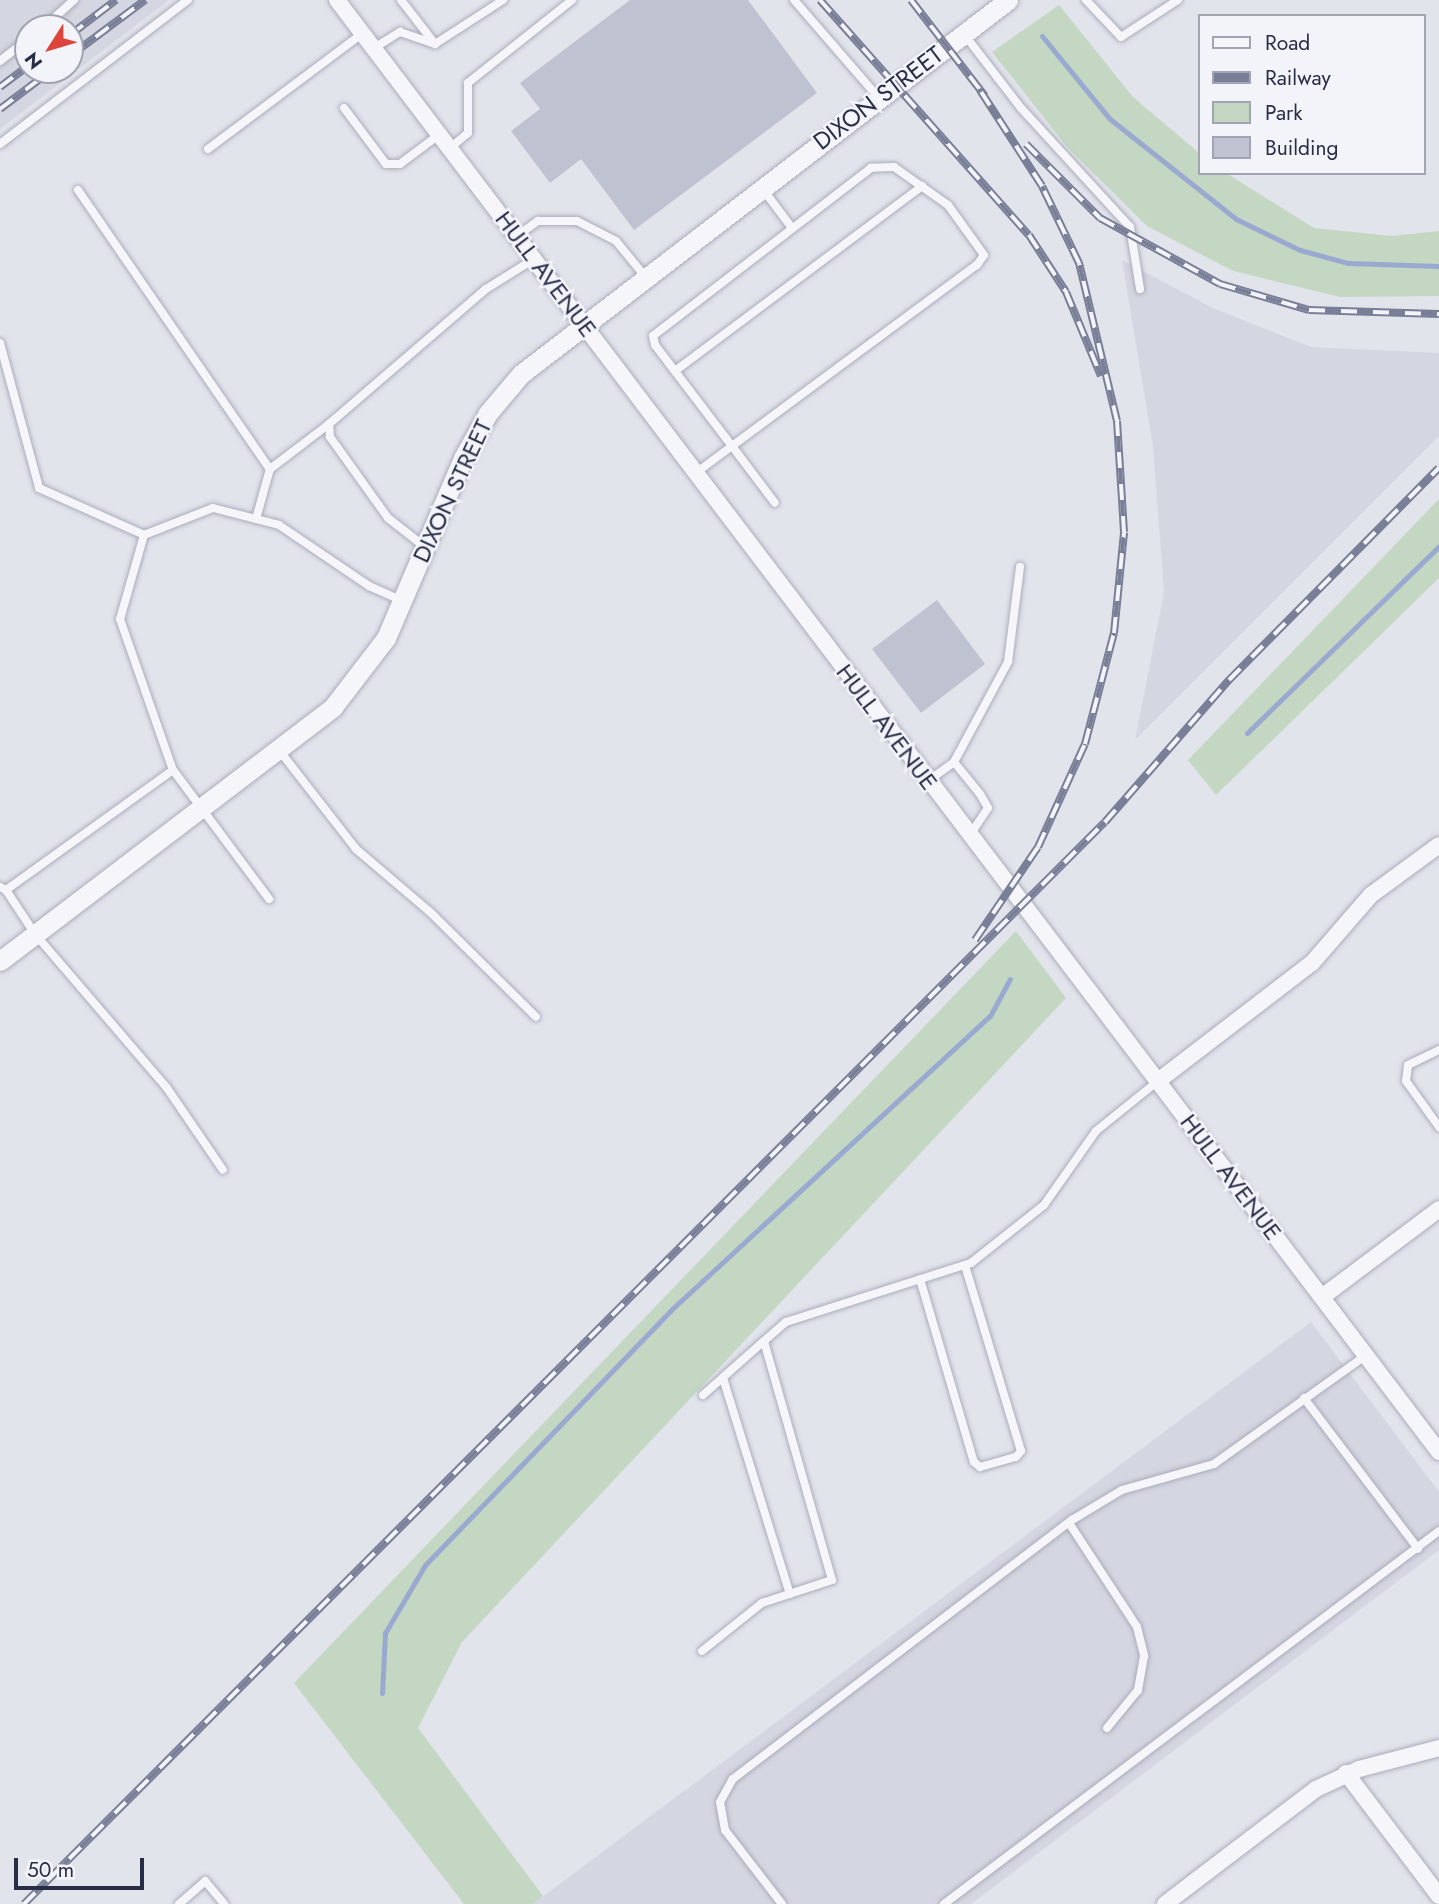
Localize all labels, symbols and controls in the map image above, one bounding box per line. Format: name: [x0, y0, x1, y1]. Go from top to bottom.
north arrow: [14, 14, 84, 84]
legend: [1198, 14, 1425, 175]
text: Road: [1265, 28, 1310, 58]
street label: DIXON STREET: [808, 40, 948, 156]
text: N: [18, 47, 49, 75]
text: Railway: [1265, 63, 1331, 93]
text: Park: [1265, 98, 1302, 128]
text: Building: [1265, 133, 1338, 163]
street label: HULL AVENUE: [489, 205, 603, 343]
street label: DIXON STREET: [406, 415, 498, 567]
street label: HULL AVENUE: [830, 658, 944, 796]
street label: HULL AVENUE: [1174, 1108, 1288, 1246]
scale bar: [18, 1844, 147, 1888]
text: 50 m: [27, 1855, 74, 1885]

